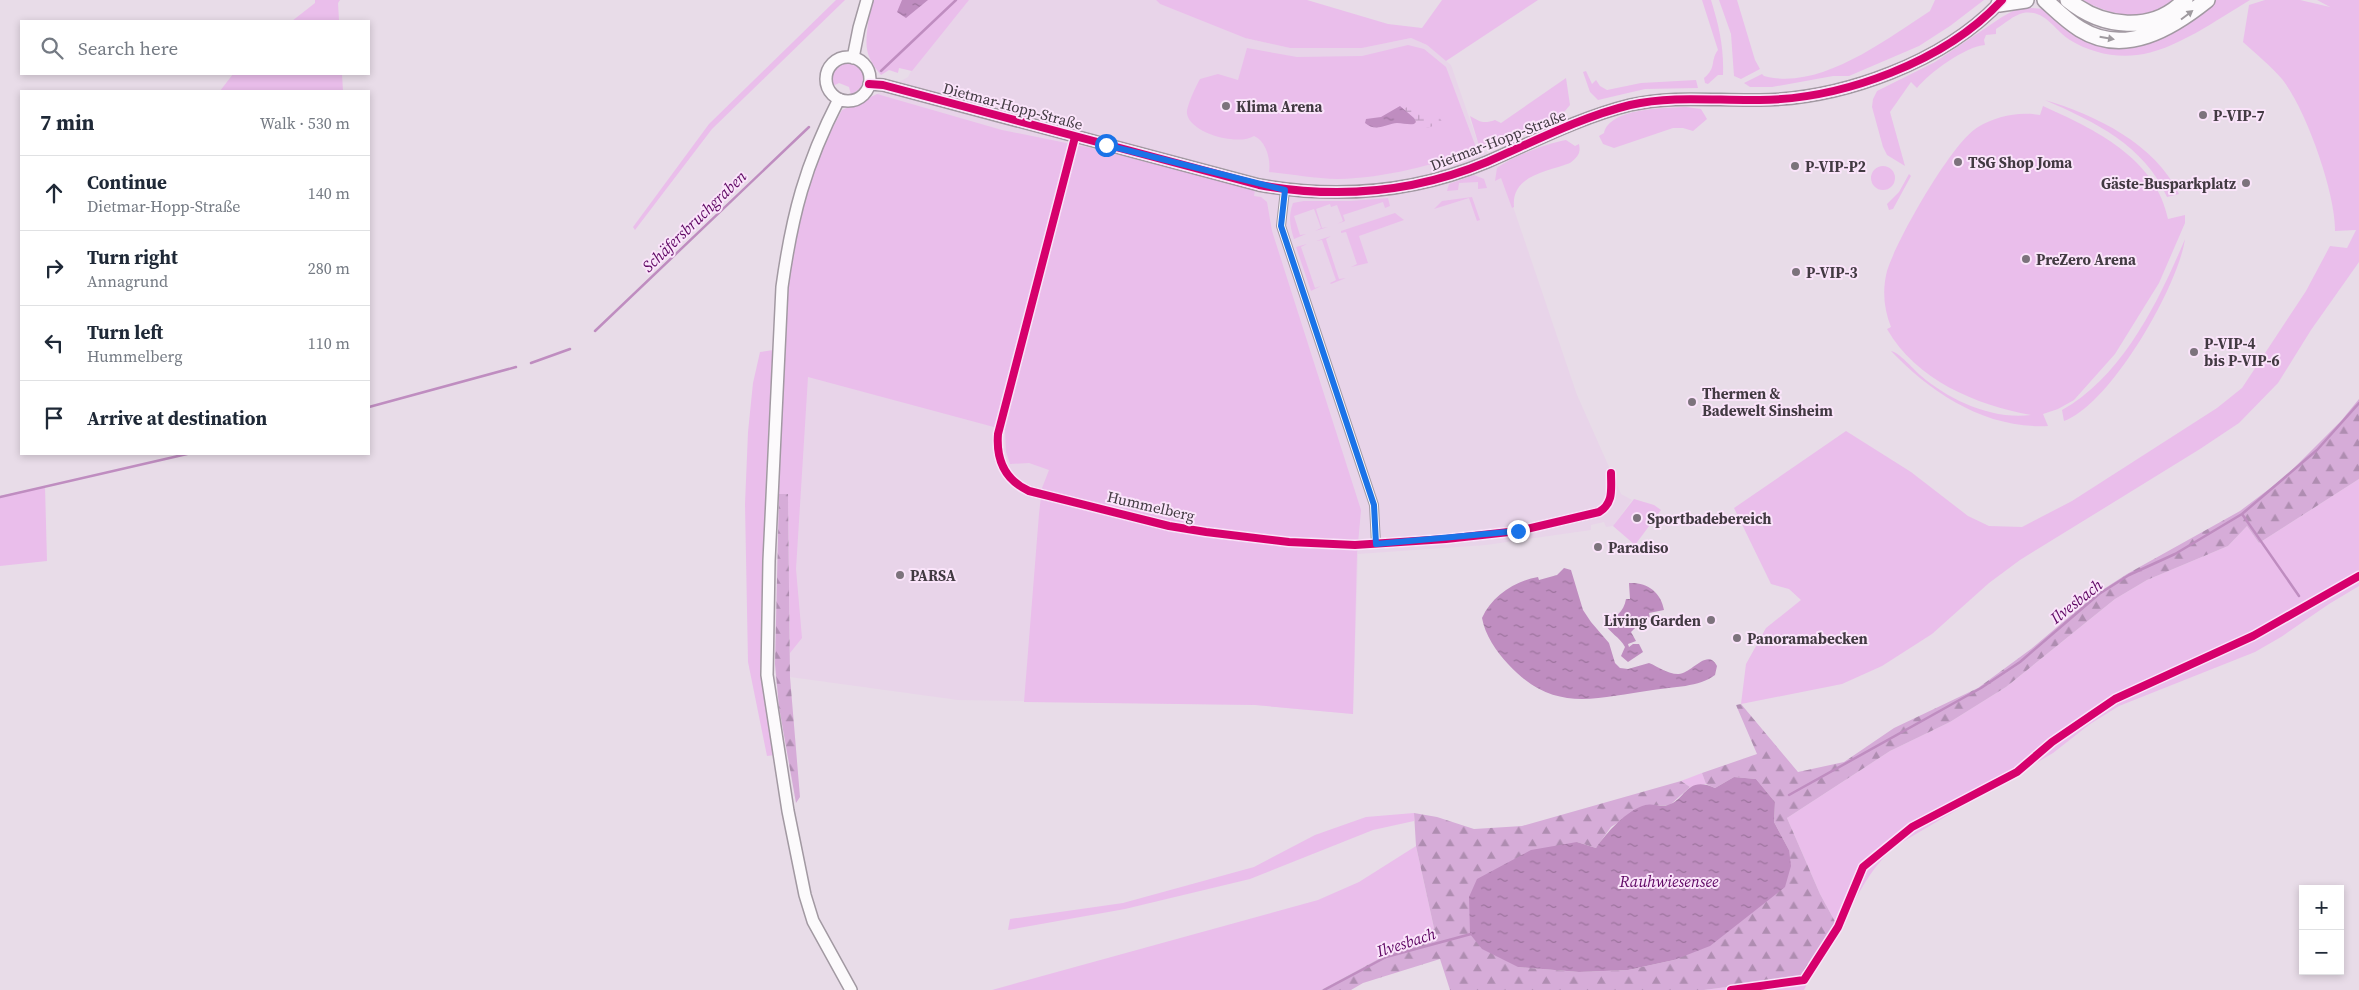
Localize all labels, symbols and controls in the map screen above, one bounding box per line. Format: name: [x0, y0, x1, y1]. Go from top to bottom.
one-way arrow: [2180, 10, 2193, 21]
search box: [20, 20, 370, 75]
icon: search: [38, 34, 66, 62]
one-way arrow: [2099, 34, 2115, 42]
text: Search here: [78, 35, 178, 61]
street label: Dietmar-Hopp-Straße: [941, 77, 1086, 135]
place label: Klima Arena: [1236, 96, 1323, 117]
marker: Klima Arena: [1220, 100, 1232, 112]
street label: Dietmar-Hopp-Straße: [1427, 104, 1569, 176]
place label: P-VIP-7: [2213, 105, 2265, 126]
text: 7 min: [40, 108, 95, 137]
marker: P-VIP-7: [2197, 109, 2209, 121]
text: Walk · 530 m: [260, 112, 350, 134]
route start: [1095, 134, 1118, 157]
place label: TSG Shop Joma: [1968, 152, 2073, 173]
place label: P-VIP-P2: [1805, 156, 1866, 177]
marker: TSG Shop Joma: [1952, 156, 1964, 168]
marker: P-VIP-P2: [1789, 160, 1801, 172]
water label: Schäfersbruchgraben: [637, 165, 751, 277]
text: Continue: [87, 169, 167, 195]
place label: Gäste-Busparkplatz: [2101, 173, 2236, 194]
marker: Gäste-Busparkplatz: [2240, 177, 2252, 189]
icon: ahead: [40, 179, 68, 207]
text: 140 m: [308, 182, 350, 204]
text: Dietmar-Hopp-Straße: [87, 195, 240, 217]
text: Turn right: [87, 244, 178, 270]
place label: PreZero Arena: [2036, 249, 2137, 270]
marker: PreZero Arena: [2020, 253, 2032, 265]
icon: right: [40, 254, 68, 282]
text: 280 m: [308, 257, 350, 279]
place label: P-VIP-3: [1806, 262, 1858, 283]
marker: P-VIP-3: [1790, 266, 1802, 278]
text: Annagrund: [87, 270, 168, 292]
text: Turn left: [87, 319, 163, 345]
icon: left: [40, 329, 68, 357]
text: 110 m: [308, 332, 350, 354]
place label: P-VIP-4 bis P-VIP-6: [2204, 333, 2280, 371]
text: Hummelberg: [87, 345, 183, 367]
marker: P-VIP-4 bis P-VIP-6: [2188, 346, 2200, 358]
place label: Thermen & Badewelt Sinsheim: [1702, 383, 1833, 421]
marker: Thermen & Badewelt Sinsheim: [1686, 396, 1698, 408]
icon: arrive: [40, 404, 68, 432]
text: Arrive at destination: [87, 405, 267, 431]
street label: Hummelberg: [1105, 486, 1197, 526]
place label: Sportbadebereich: [1647, 508, 1772, 529]
marker: Sportbadebereich: [1631, 512, 1643, 524]
route end: [1507, 520, 1530, 543]
place label: Paradiso: [1608, 537, 1669, 558]
marker: Paradiso: [1592, 541, 1604, 553]
place label: PARSA: [910, 565, 956, 586]
marker: PARSA: [894, 569, 906, 581]
water label: Ilvesbach: [2044, 573, 2107, 629]
place label: Living Garden: [1604, 610, 1701, 631]
marker: Living Garden: [1705, 614, 1717, 626]
place label: Panoramabecken: [1747, 628, 1868, 649]
marker: Panoramabecken: [1731, 632, 1743, 644]
water label: Rauhwiesensee: [1619, 870, 1719, 892]
map controls: [2299, 885, 2344, 975]
button: +: [2299, 885, 2344, 930]
water label: Ilvesbach: [1373, 922, 1439, 962]
button: −: [2299, 930, 2344, 975]

